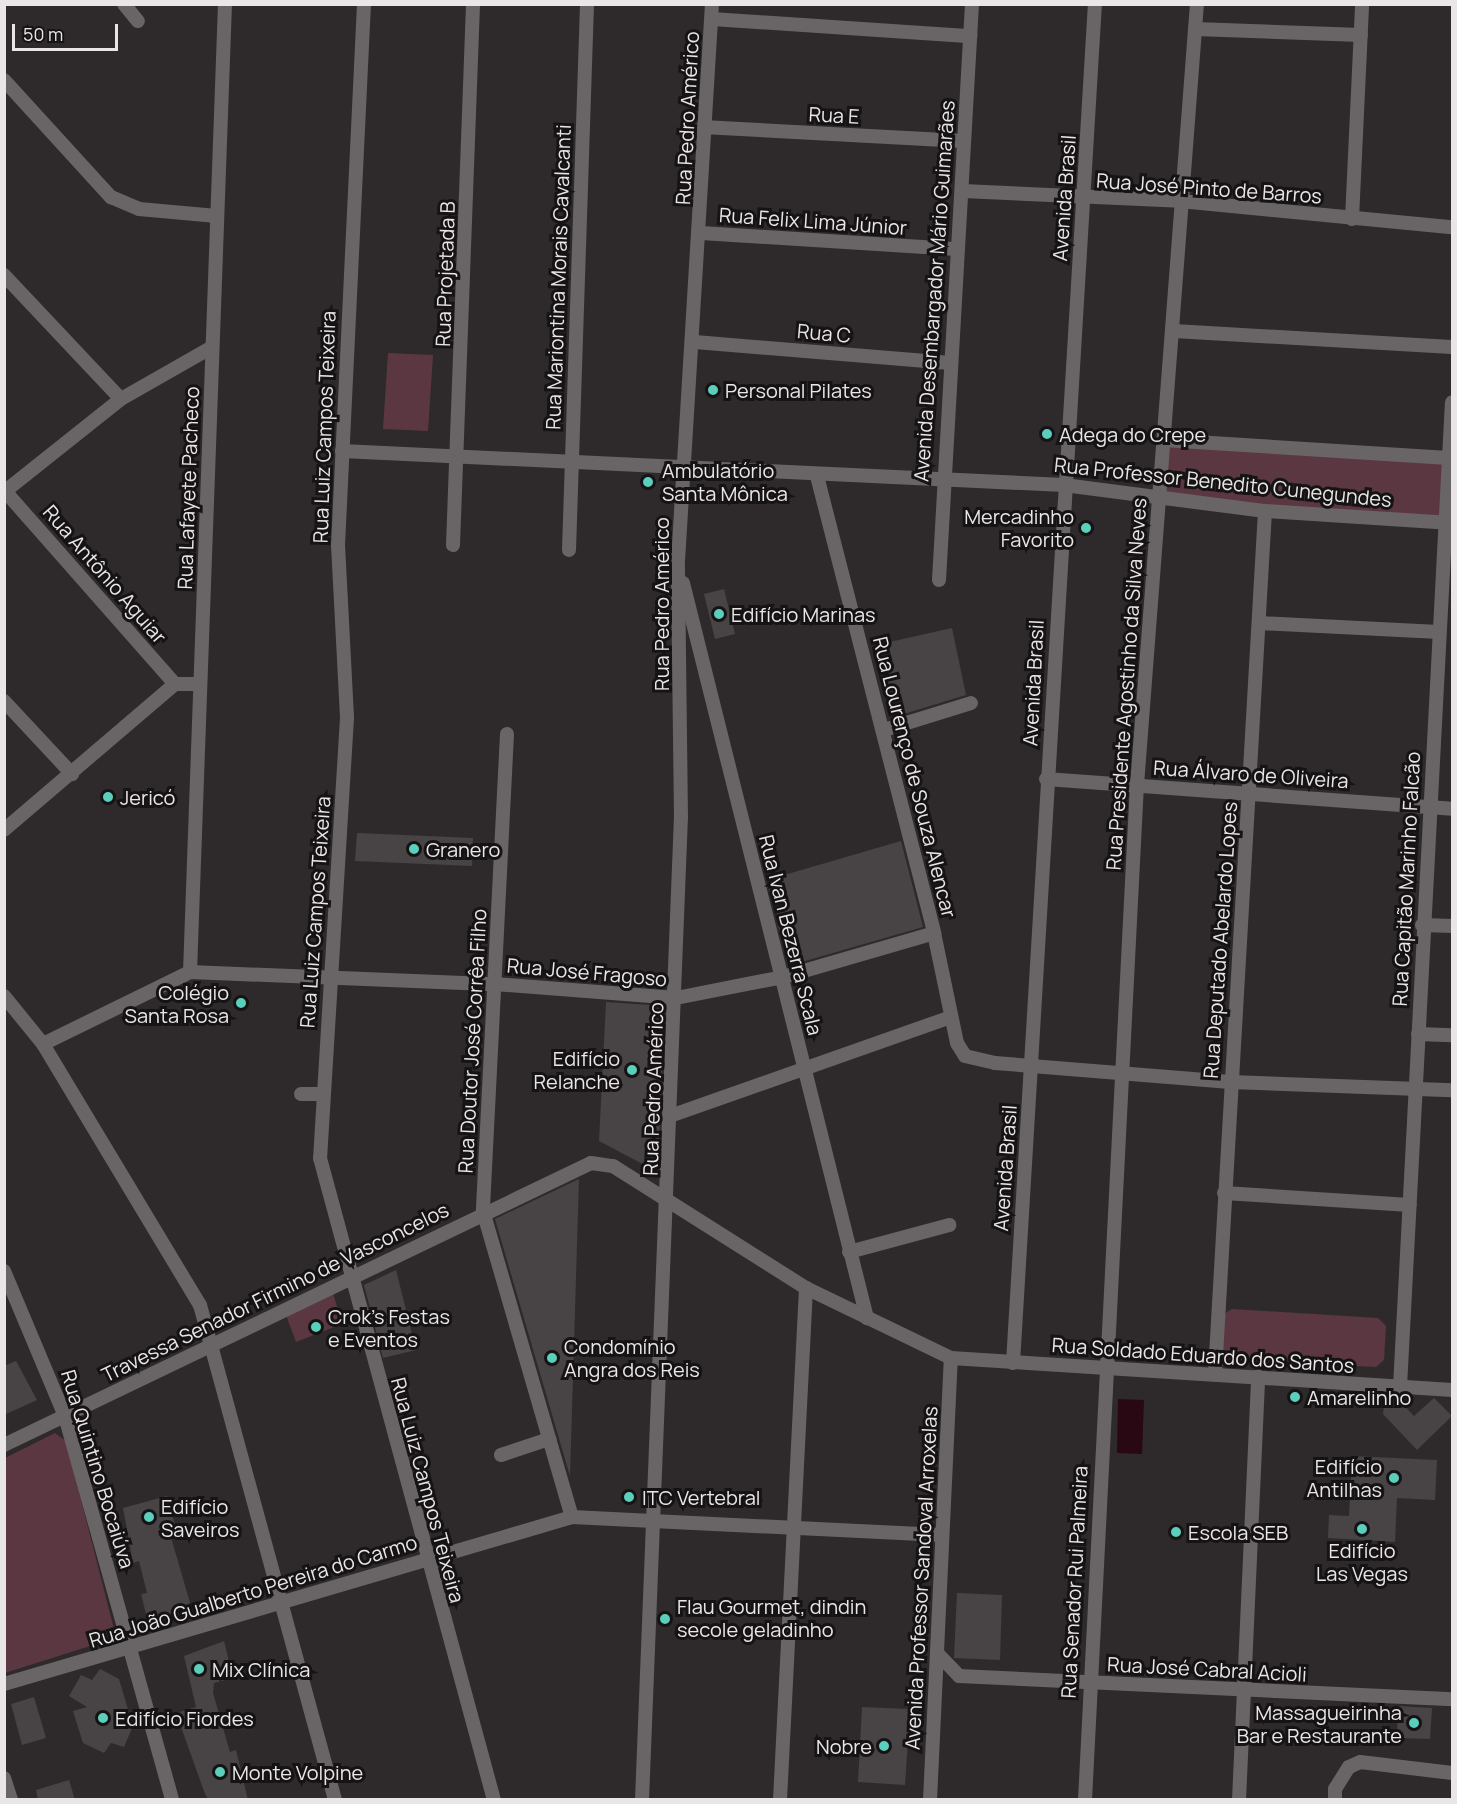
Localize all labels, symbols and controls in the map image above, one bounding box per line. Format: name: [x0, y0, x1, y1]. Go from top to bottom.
scale bar: [15, 12, 122, 50]
text: 50 m: [23, 22, 63, 46]
street label: Rua Pedro Américo: [670, 31, 704, 205]
street label: Avenida Desembargador Mário Guimarães: [909, 99, 959, 483]
street label: Rua E: [808, 102, 860, 128]
street label: Rua Mariontina Morais Cavalcanti: [541, 124, 575, 430]
street label: Avenida Brasil: [1048, 134, 1080, 262]
street label: Rua José Pinto de Barros: [1095, 168, 1323, 208]
street label: Rua Projetada B: [430, 201, 460, 347]
street label: Rua Felix Lima Júnior: [718, 202, 908, 240]
street label: Rua Luiz Campos Teixeira: [308, 310, 340, 544]
street label: Rua C: [796, 319, 852, 347]
place label: Personal Pilates: [725, 378, 872, 402]
marker: Personal Pilates: [706, 383, 720, 397]
street label: Rua Lafayete Pacheco: [172, 386, 204, 590]
place label: Adega do Crepe: [1059, 422, 1206, 446]
marker: Adega do Crepe: [1040, 427, 1054, 441]
street label: Rua Professor Benedito Cunegundes: [1053, 452, 1393, 512]
place label: Ambulatório Santa Mônica: [662, 458, 788, 505]
marker: Ambulatório Santa Mônica: [639, 473, 657, 491]
street label: Rua Presidente Agostinho da Silva Neves: [1101, 497, 1151, 871]
street label: Rua Antônio Aguiar: [38, 500, 172, 648]
place label: Mercadinho Favorito: [964, 504, 1074, 551]
street label: Rua Pedro Américo: [649, 517, 673, 691]
marker: Mercadinho Favorito: [1079, 521, 1093, 535]
place label: Edifício Marinas: [731, 602, 876, 626]
marker: Edifício Marinas: [712, 607, 726, 621]
street label: Avenida Brasil: [1018, 619, 1048, 747]
street label: Rua Lourenço de Souza Alencar: [868, 634, 962, 920]
street label: Rua Capitão Marinho Falcão: [1387, 751, 1425, 1007]
street label: Rua Álvaro de Oliveira: [1152, 755, 1350, 793]
place label: Jericó: [120, 785, 175, 809]
marker: Jericó: [101, 790, 115, 804]
street label: Rua Luiz Campos Teixeira: [295, 795, 335, 1029]
street label: Rua Deputado Abelardo Lopes: [1198, 801, 1242, 1079]
street label: Rua Ivan Bezerra Scala: [754, 832, 828, 1038]
place label: Granero: [426, 837, 500, 861]
marker: Granero: [407, 842, 421, 856]
street label: Rua Doutor José Corrêa Filho: [453, 908, 491, 1174]
street label: Rua José Fragoso: [506, 953, 668, 991]
place label: Colégio Santa Rosa: [125, 980, 229, 1027]
marker: Colégio Santa Rosa: [234, 996, 248, 1010]
street label: Rua Pedro Américo: [638, 1002, 668, 1176]
place label: Edifício Relanche: [533, 1046, 620, 1093]
marker: Edifício Relanche: [625, 1063, 639, 1077]
street label: Avenida Brasil: [989, 1104, 1021, 1232]
street label: Travessa Senador Firmino de Vasconcelos: [98, 1197, 452, 1387]
place label: Crok's Festas e Eventos: [328, 1304, 450, 1351]
marker: Crok's Festas e Eventos: [309, 1320, 323, 1334]
street label: Rua Soldado Eduardo dos Santos: [1051, 1332, 1355, 1378]
place label: Condomínio Angra dos Reis: [564, 1334, 700, 1381]
marker: Condomínio Angra dos Reis: [545, 1351, 559, 1365]
street label: Rua Quintino Bocaiúva: [56, 1367, 140, 1571]
street label: Rua Luiz Campos Teixeira: [386, 1375, 470, 1605]
place label: Amarelinho: [1307, 1385, 1411, 1409]
marker: Amarelinho: [1288, 1390, 1302, 1404]
street label: Avenida Professor Sandoval Arroxelas: [900, 1405, 942, 1751]
place label: Edifício Antilhas: [1307, 1454, 1382, 1501]
street label: Rua Senador Rui Palmeira: [1056, 1465, 1092, 1699]
marker: Edifício Antilhas: [1387, 1471, 1401, 1485]
place label: ITC Vertebral: [642, 1485, 760, 1509]
marker: ITC Vertebral: [620, 1488, 638, 1506]
place label: Edifício Saveiros: [161, 1494, 239, 1541]
marker: Edifício Saveiros: [142, 1510, 156, 1524]
place label: Escola SEB: [1188, 1520, 1288, 1544]
marker: Edifício Las Vegas: [1355, 1522, 1369, 1536]
marker: Escola SEB: [1169, 1525, 1183, 1539]
street label: Rua João Gualberto Pereira do Carmo: [86, 1530, 420, 1652]
place label: Edifício Las Vegas: [1316, 1538, 1408, 1585]
place label: Flau Gourmet, dindin secole geladinho: [677, 1595, 866, 1642]
marker: Flau Gourmet, dindin secole geladinho: [658, 1612, 672, 1626]
street label: Rua José Cabral Acioli: [1107, 1652, 1307, 1686]
place label: Mix Clínica: [212, 1657, 310, 1681]
marker: Mix Clínica: [190, 1660, 208, 1678]
place label: Massagueirinha Bar e Restaurante: [1237, 1700, 1402, 1747]
place label: Edifício Fiordes: [115, 1706, 254, 1730]
marker: Edifício Fiordes: [96, 1711, 110, 1725]
marker: Massagueirinha Bar e Restaurante: [1407, 1716, 1421, 1730]
place label: Nobre: [816, 1734, 872, 1758]
marker: Nobre: [877, 1739, 891, 1753]
place label: Monte Volpine: [232, 1760, 363, 1784]
marker: Monte Volpine: [213, 1765, 227, 1779]

